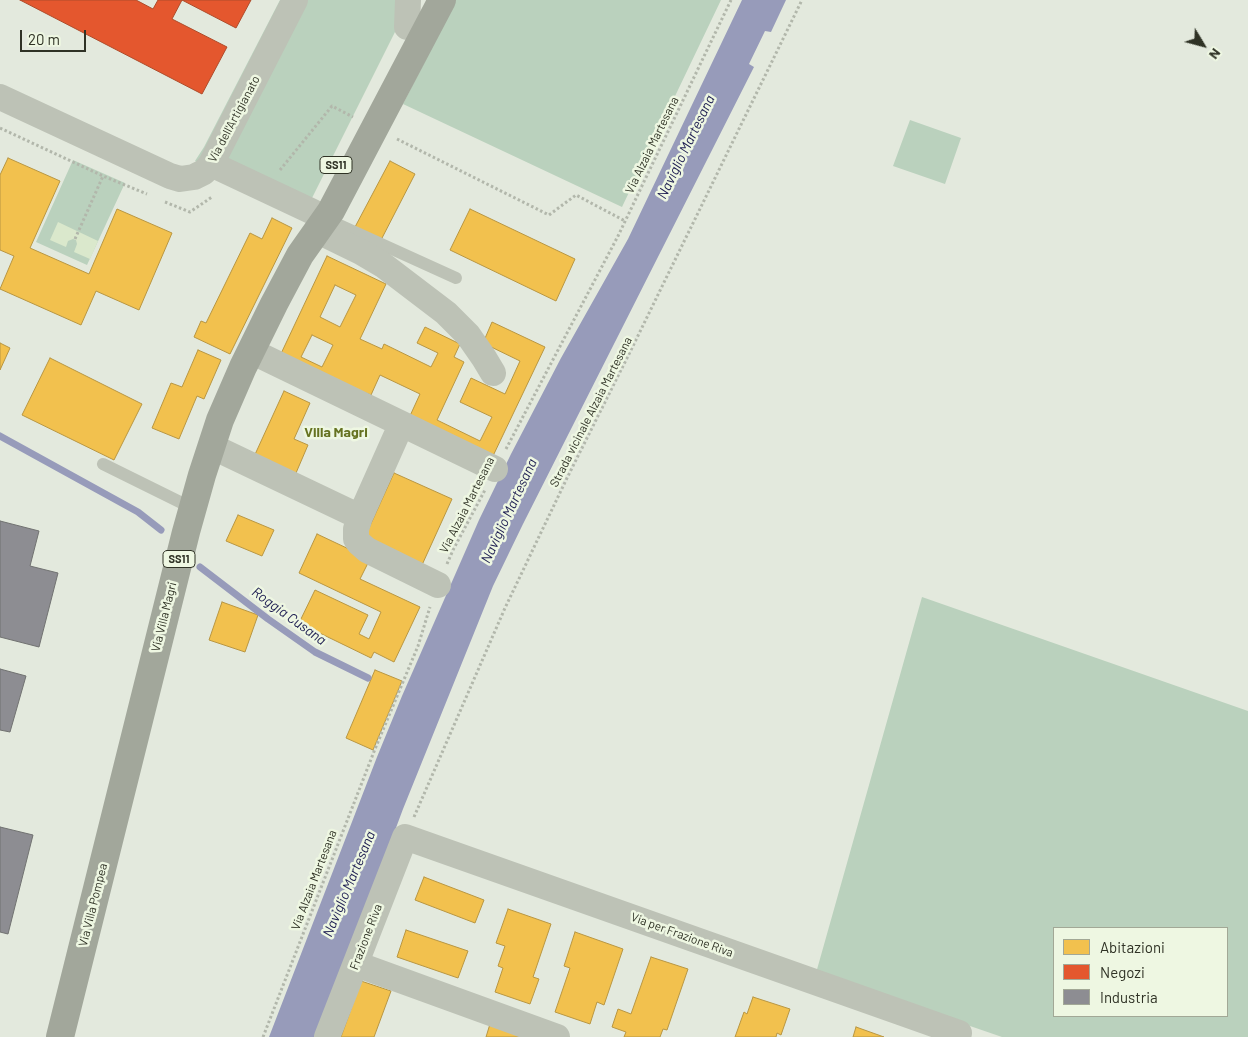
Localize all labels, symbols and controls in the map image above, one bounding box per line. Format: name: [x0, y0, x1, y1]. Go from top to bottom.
scale bar: [22, 20, 89, 52]
north arrow: [1178, 20, 1228, 70]
text: 20 m: [28, 30, 60, 48]
text: N: [1206, 45, 1225, 63]
street label: Via dell'Artigianato: [205, 73, 263, 165]
water label: Naviglio Martesana: [654, 92, 718, 202]
street label: Via Alzaia Martesana: [622, 94, 682, 196]
road number: SS11: [320, 156, 352, 174]
street label: Strada vicinale Alzaia Martesana: [547, 335, 635, 489]
district label: Villa Magri: [304, 424, 368, 440]
street label: Via Alzaia Martesana: [437, 455, 497, 555]
water label: Naviglio Martesana: [477, 456, 541, 566]
road number: SS11: [163, 550, 195, 568]
street label: Via Villa Magri: [148, 581, 180, 653]
water label: Roggia Cusana: [248, 583, 330, 649]
street label: Via Alzaia Martesana: [288, 828, 340, 932]
water label: Naviglio Martesana: [319, 829, 379, 939]
street label: Via Villa Pompea: [76, 862, 110, 948]
street label: Frazione Riva: [347, 902, 385, 972]
street label: Via per Frazione Riva: [629, 910, 735, 960]
legend: [1053, 927, 1228, 1017]
text: Abitazioni: [1100, 938, 1165, 956]
text: Negozi: [1100, 963, 1145, 981]
text: Industria: [1100, 988, 1158, 1006]

